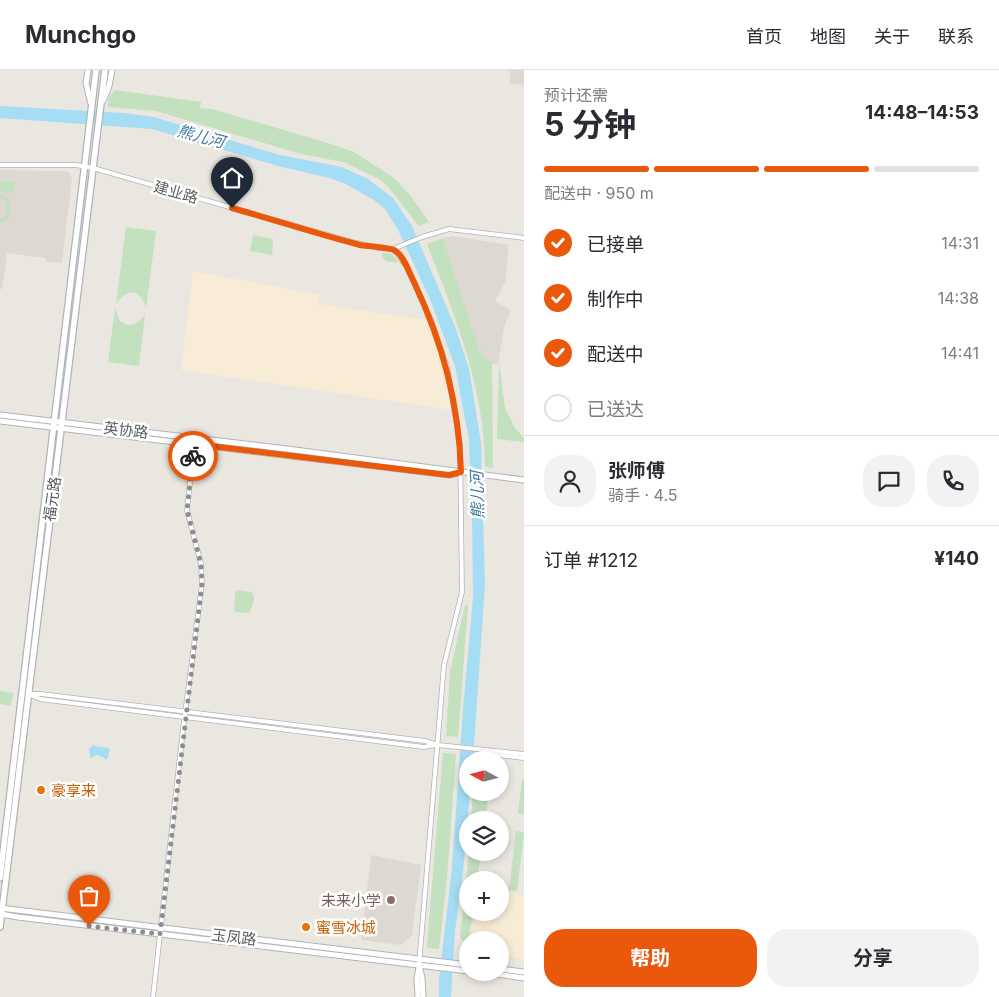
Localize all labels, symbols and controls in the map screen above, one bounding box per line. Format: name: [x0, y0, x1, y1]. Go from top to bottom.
text: Munchgo: [25, 20, 136, 49]
text: 首页: [746, 26, 782, 47]
text: 地图: [810, 26, 846, 47]
text: 关于: [874, 26, 910, 47]
text: 联系: [938, 26, 974, 47]
text: 预计还需: [544, 85, 608, 105]
text: 14:48–14:53: [865, 101, 979, 124]
text: 5 分钟: [544, 105, 636, 144]
water label: 熊儿河: [175, 120, 230, 153]
pin: [211, 157, 253, 208]
icon: home: [218, 164, 246, 192]
street label: 建业路: [152, 177, 200, 207]
text: 配送中 · 950 m: [544, 183, 654, 203]
icon: check: [544, 229, 572, 257]
text: 已接单: [587, 233, 644, 256]
text: 14:31: [941, 233, 979, 253]
icon: check: [544, 284, 572, 312]
text: 制作中: [587, 288, 644, 311]
text: 14:38: [938, 288, 979, 308]
icon: check: [544, 339, 572, 367]
text: 配送中: [587, 343, 644, 366]
text: 14:41: [941, 343, 979, 363]
text: 已送达: [587, 398, 644, 421]
street label: 英协路: [103, 418, 149, 442]
courier: [168, 431, 218, 481]
icon: bike: [179, 442, 207, 470]
button: person: [544, 455, 596, 507]
button: chat: [863, 455, 915, 507]
button: phone: [927, 455, 979, 507]
text: 张师傅: [608, 459, 665, 482]
water label: 熊儿河: [466, 468, 488, 519]
street label: 福元路: [39, 475, 65, 523]
text: 骑手 · 4.5: [608, 485, 678, 505]
text: ¥140: [934, 547, 979, 570]
text: 订单 #1212: [544, 549, 638, 572]
north arrow: [459, 751, 509, 801]
map controls: [459, 751, 509, 981]
place label: 豪享来: [51, 781, 96, 800]
marker: 豪享来: [35, 784, 47, 796]
button: layers: [459, 811, 509, 861]
button: +: [459, 871, 509, 921]
pin: [68, 875, 110, 926]
icon: bag: [75, 882, 103, 910]
place label: 未来小学: [321, 891, 381, 910]
marker: 未来小学: [385, 894, 397, 906]
place label: 蜜雪冰城: [316, 918, 376, 937]
marker: 蜜雪冰城: [300, 921, 312, 933]
street label: 玉凤路: [211, 925, 257, 949]
button: 帮助: [544, 929, 757, 987]
button: 分享: [767, 929, 979, 987]
button: −: [459, 931, 509, 981]

